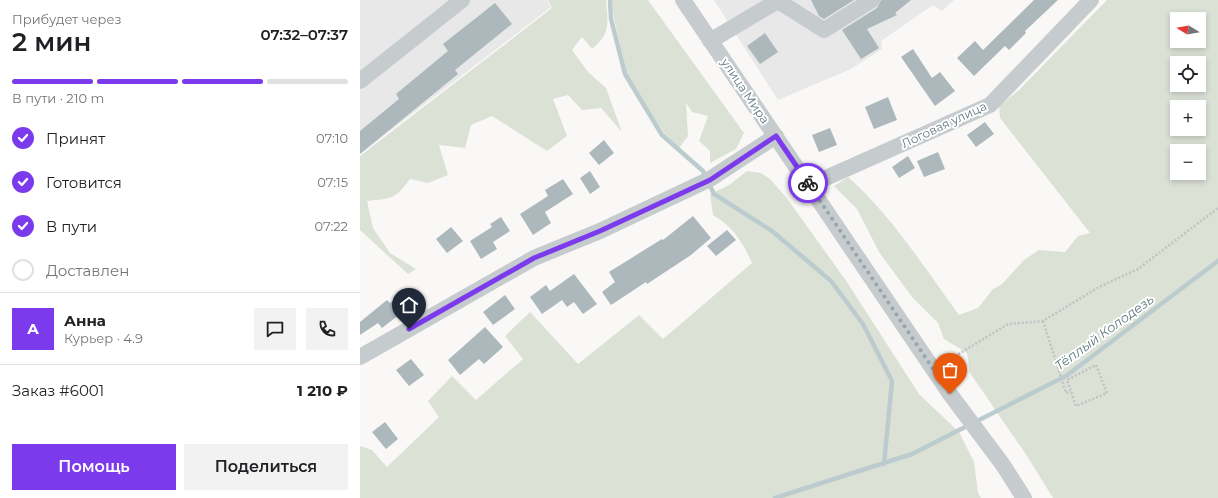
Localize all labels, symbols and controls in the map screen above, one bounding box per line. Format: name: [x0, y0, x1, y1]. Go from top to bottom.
text: Прибудет через: [12, 11, 121, 27]
north arrow: [1170, 12, 1206, 48]
map controls: [1170, 12, 1206, 180]
text: 07:32–07:37: [260, 25, 348, 44]
text: 2 мин: [12, 26, 91, 58]
street label: улица Мира: [717, 54, 773, 126]
button: locate: [1170, 56, 1206, 92]
text: В пути · 210 m: [12, 90, 104, 106]
street label: Логовая улица: [899, 98, 989, 151]
button: +: [1170, 100, 1206, 136]
icon: check: [12, 127, 34, 149]
text: Принят: [46, 129, 105, 148]
text: 07:10: [316, 130, 348, 146]
button: −: [1170, 144, 1206, 180]
courier: [788, 163, 828, 203]
icon: check: [12, 171, 34, 193]
icon: bike: [797, 172, 819, 194]
text: Готовится: [46, 173, 122, 192]
text: 07:15: [317, 174, 348, 190]
icon: check: [12, 215, 34, 237]
text: В пути: [46, 217, 97, 236]
text: 07:22: [315, 218, 348, 234]
text: Доставлен: [46, 261, 129, 280]
pin: [392, 288, 426, 329]
water label: Тёплый Колодезь: [1051, 291, 1157, 373]
icon: home: [398, 294, 420, 316]
button: chat: [254, 308, 296, 350]
button: phone: [306, 308, 348, 350]
text: Анна: [64, 311, 106, 330]
text: А: [27, 319, 39, 338]
text: Курьер · 4.9: [64, 330, 143, 346]
pin: [933, 353, 967, 394]
icon: bag: [939, 359, 961, 381]
text: Заказ #6001: [12, 381, 104, 400]
text: 1 210 ₽: [297, 381, 348, 400]
button: Помощь: [12, 444, 176, 490]
button: Поделиться: [184, 444, 348, 490]

